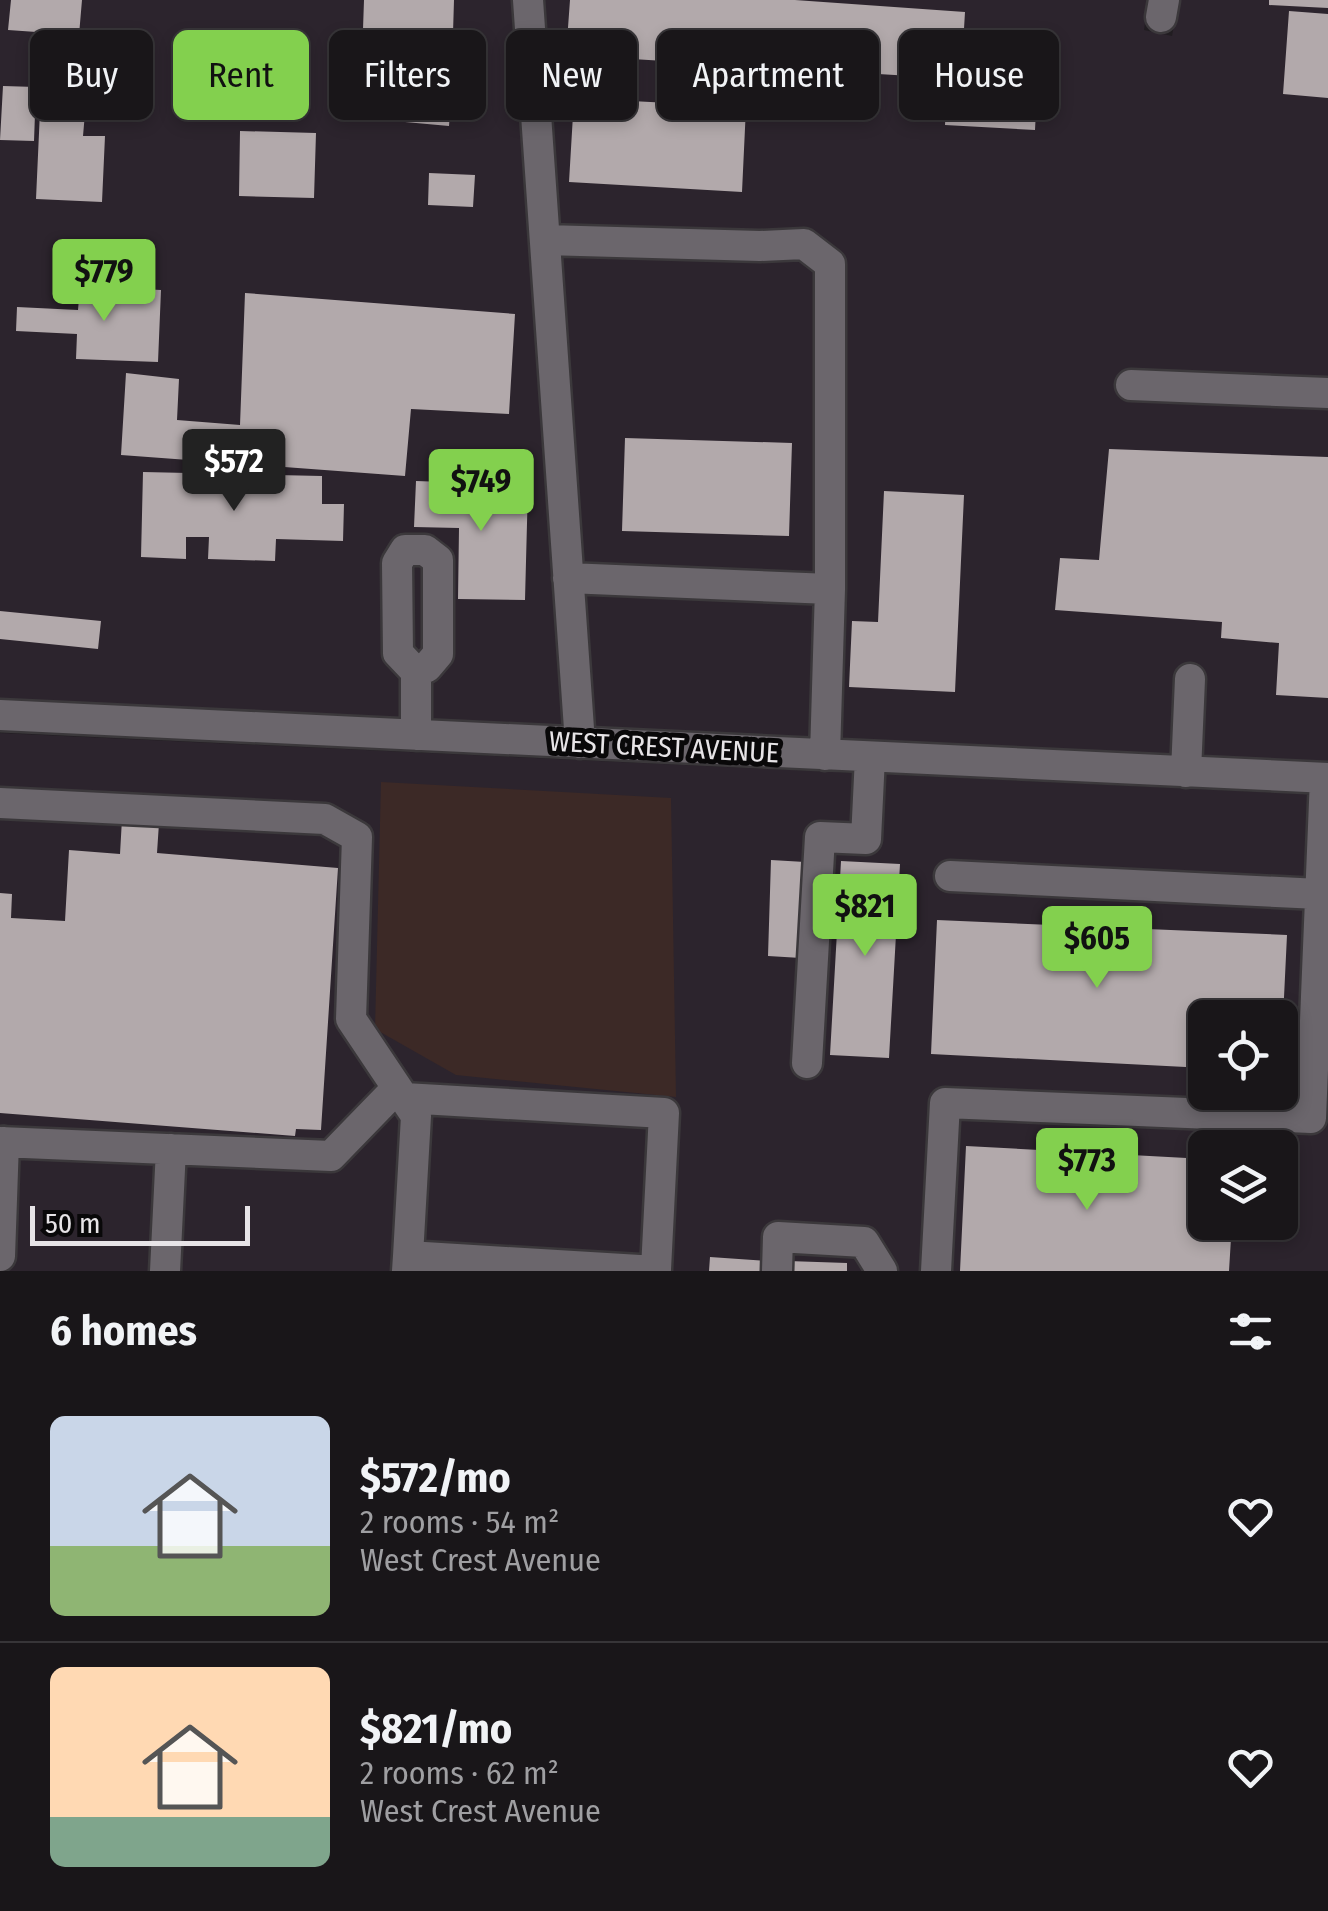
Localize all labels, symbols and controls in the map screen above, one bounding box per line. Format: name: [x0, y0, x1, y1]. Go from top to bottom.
chip: Buy: [30, 30, 153, 120]
chip: Rent: [173, 30, 309, 120]
chip: Filters: [329, 30, 486, 120]
chip: New: [506, 30, 637, 120]
chip: Apartment: [657, 30, 879, 120]
chip: House: [899, 30, 1059, 120]
pin: $779: [45, 239, 163, 324]
text: $779: [74, 252, 134, 290]
pin: $572: [175, 429, 293, 514]
text: $572: [204, 442, 264, 480]
pin: $749: [422, 449, 540, 534]
text: $749: [451, 462, 511, 500]
street label: WEST CREST AVENUE: [548, 725, 780, 769]
pin: $821: [806, 874, 924, 959]
text: $821: [835, 887, 895, 925]
pin: $605: [1038, 906, 1156, 991]
text: $605: [1064, 919, 1130, 957]
map controls: [1188, 1000, 1298, 1240]
button: locate: [1188, 1000, 1298, 1110]
pin: $773: [1028, 1128, 1146, 1213]
button: layers: [1188, 1130, 1298, 1240]
text: $773: [1058, 1141, 1116, 1179]
scale bar: [30, 1201, 250, 1246]
text: 50 m: [45, 1207, 101, 1240]
icon: filters: [1223, 1304, 1278, 1359]
text: 6 homes: [50, 1306, 197, 1356]
text: $572/mo: [360, 1453, 511, 1503]
icon: home: [130, 1456, 250, 1576]
icon: heart: [1223, 1489, 1278, 1544]
text: 2 rooms · 54 m²: [360, 1503, 559, 1541]
text: West Crest Avenue: [360, 1541, 601, 1579]
text: $821/mo: [360, 1704, 512, 1754]
icon: home: [130, 1707, 250, 1827]
icon: heart: [1223, 1740, 1278, 1795]
text: 2 rooms · 62 m²: [360, 1754, 559, 1792]
text: West Crest Avenue: [360, 1792, 601, 1830]

